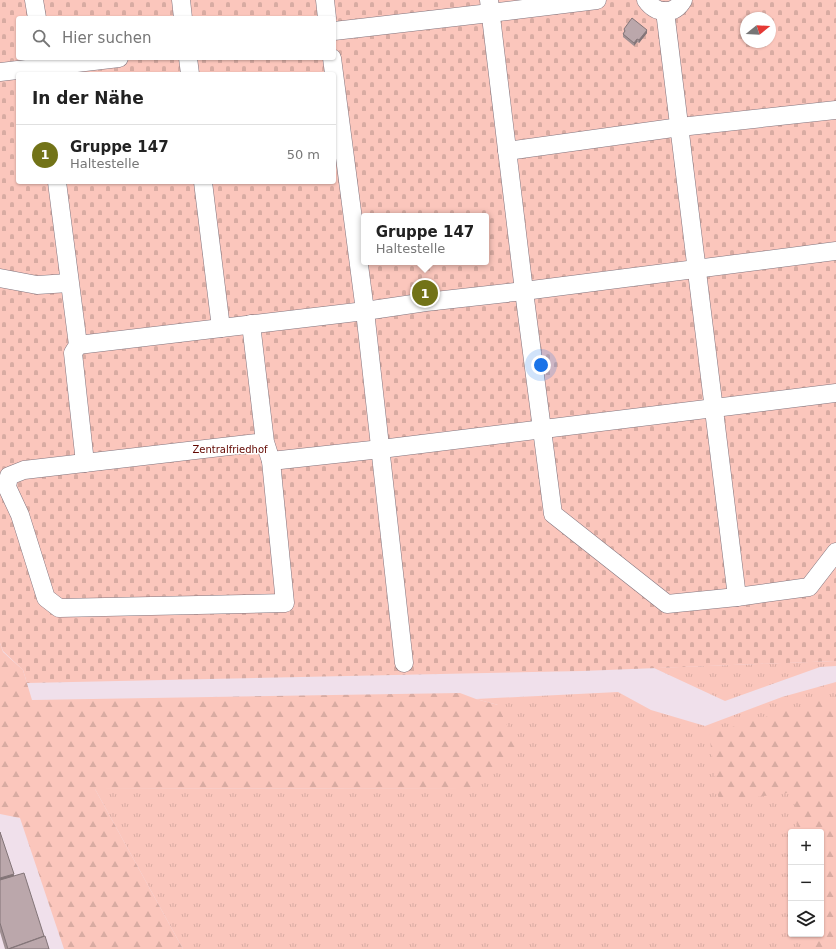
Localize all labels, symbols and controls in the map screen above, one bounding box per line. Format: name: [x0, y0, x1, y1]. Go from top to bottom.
north arrow: [740, 12, 776, 48]
search box: [16, 16, 336, 60]
icon: search: [30, 27, 52, 49]
text: Hier suchen: [62, 29, 151, 47]
text: In der Nähe: [32, 88, 144, 108]
text: Gruppe 147: [70, 138, 169, 156]
text: 1: [40, 147, 50, 162]
text: 50 m: [287, 147, 320, 162]
text: Haltestelle: [70, 156, 140, 171]
popup: [361, 213, 489, 265]
text: Gruppe 147: [376, 223, 474, 241]
text: Haltestelle: [376, 241, 445, 256]
pin: 1: [412, 278, 438, 308]
your location: [531, 355, 551, 375]
park label: Zentralfriedhof: [192, 444, 268, 455]
map controls: [788, 829, 824, 937]
button: +: [788, 829, 824, 865]
button: −: [788, 865, 824, 901]
button: layers: [788, 901, 824, 937]

